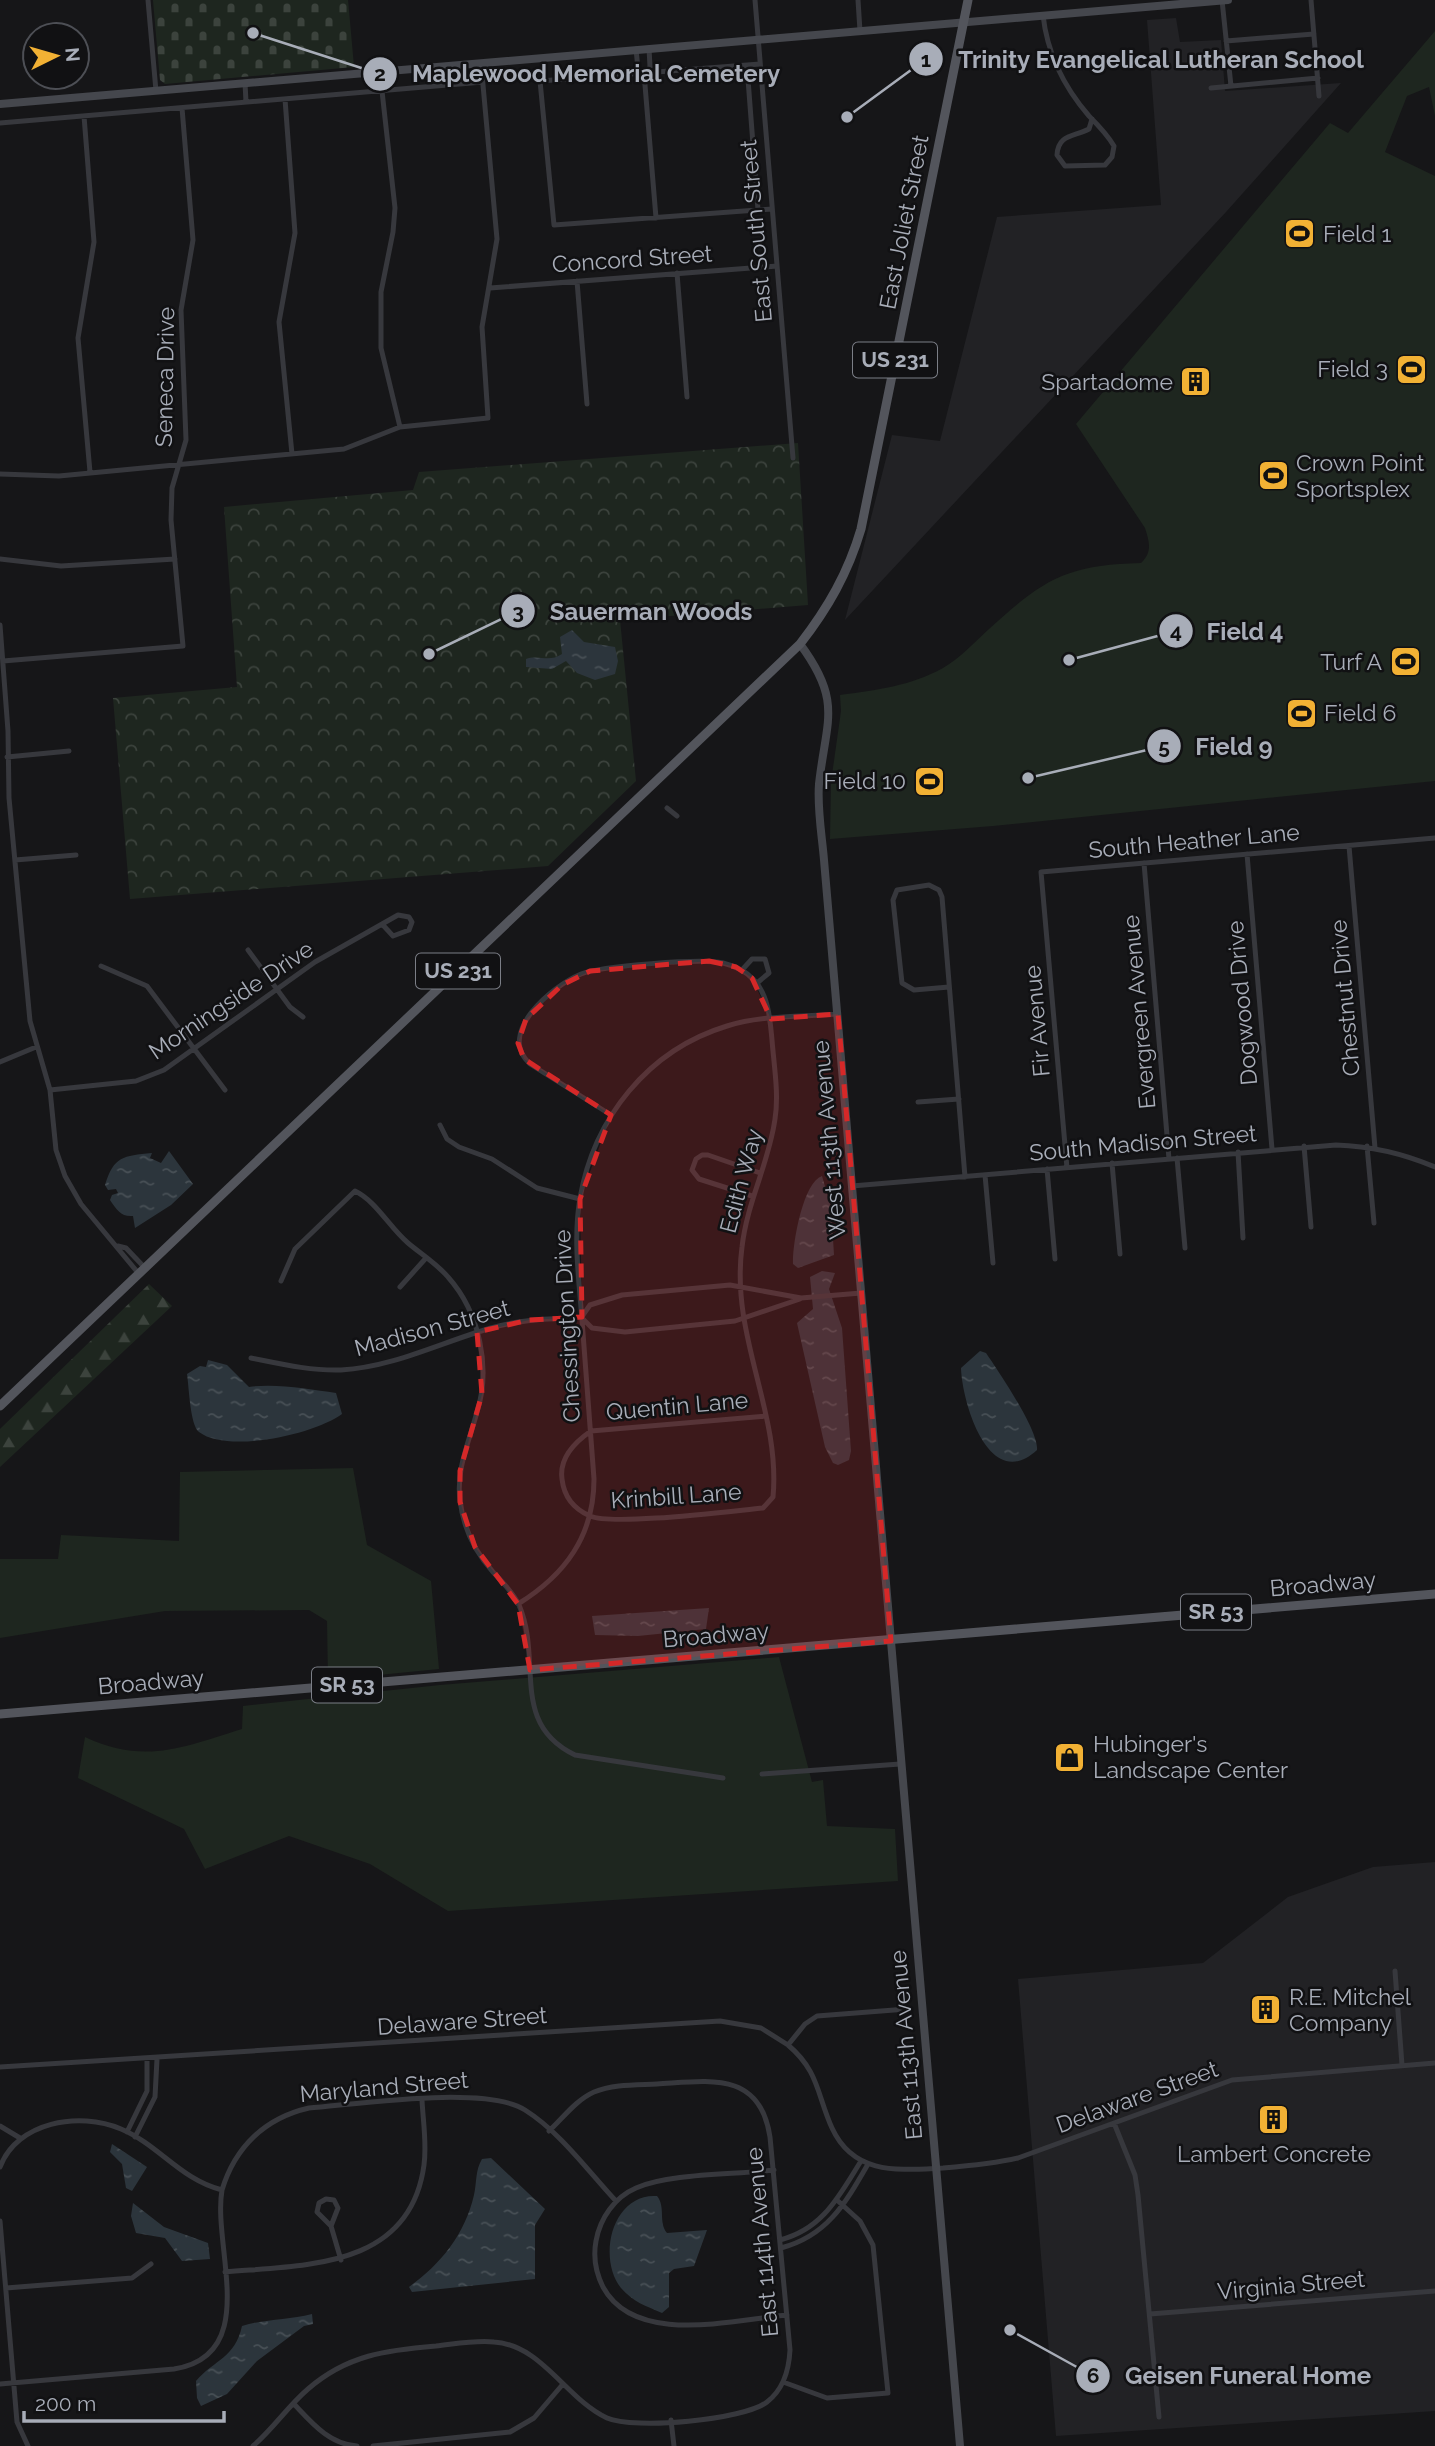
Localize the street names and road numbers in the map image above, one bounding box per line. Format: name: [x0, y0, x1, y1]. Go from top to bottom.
street label: East Joliet Street: [873, 132, 934, 311]
street label: East South Street: [734, 138, 777, 323]
street label: Concord Street: [551, 239, 713, 278]
street label: Seneca Drive: [150, 307, 179, 447]
road number: US 231: [853, 342, 937, 378]
street label: South Heather Lane: [1087, 818, 1301, 863]
street label: Evergreen Avenue: [1117, 914, 1160, 1110]
street label: Chestnut Drive: [1324, 919, 1365, 1077]
street label: Dogwood Drive: [1221, 920, 1262, 1086]
street label: Morningside Drive: [143, 935, 318, 1065]
road number: US 231: [416, 954, 500, 988]
street label: Fir Avenue: [1018, 964, 1055, 1078]
street label: West 113th Avenue: [806, 1039, 851, 1241]
street label: South Madison Street: [1028, 1119, 1258, 1166]
street label: Edith Way: [714, 1126, 767, 1236]
street label: Chessington Drive: [548, 1229, 585, 1423]
street label: Madison Street: [351, 1294, 513, 1361]
street label: Quentin Lane: [605, 1386, 749, 1425]
street label: Krinbill Lane: [610, 1477, 742, 1514]
street label: Broadway: [1269, 1565, 1377, 1602]
road number: SR 53: [1181, 1594, 1251, 1630]
street label: Broadway: [662, 1616, 770, 1653]
street label: Broadway: [97, 1663, 205, 1700]
road number: SR 53: [312, 1668, 382, 1702]
street label: East 113th Avenue: [884, 1949, 927, 2141]
street label: Delaware Street: [376, 2001, 548, 2040]
street label: Delaware Street: [1052, 2055, 1222, 2138]
street label: Maryland Street: [298, 2066, 470, 2107]
street label: East 114th Avenue: [740, 2146, 783, 2338]
street label: Virginia Street: [1216, 2265, 1366, 2304]

